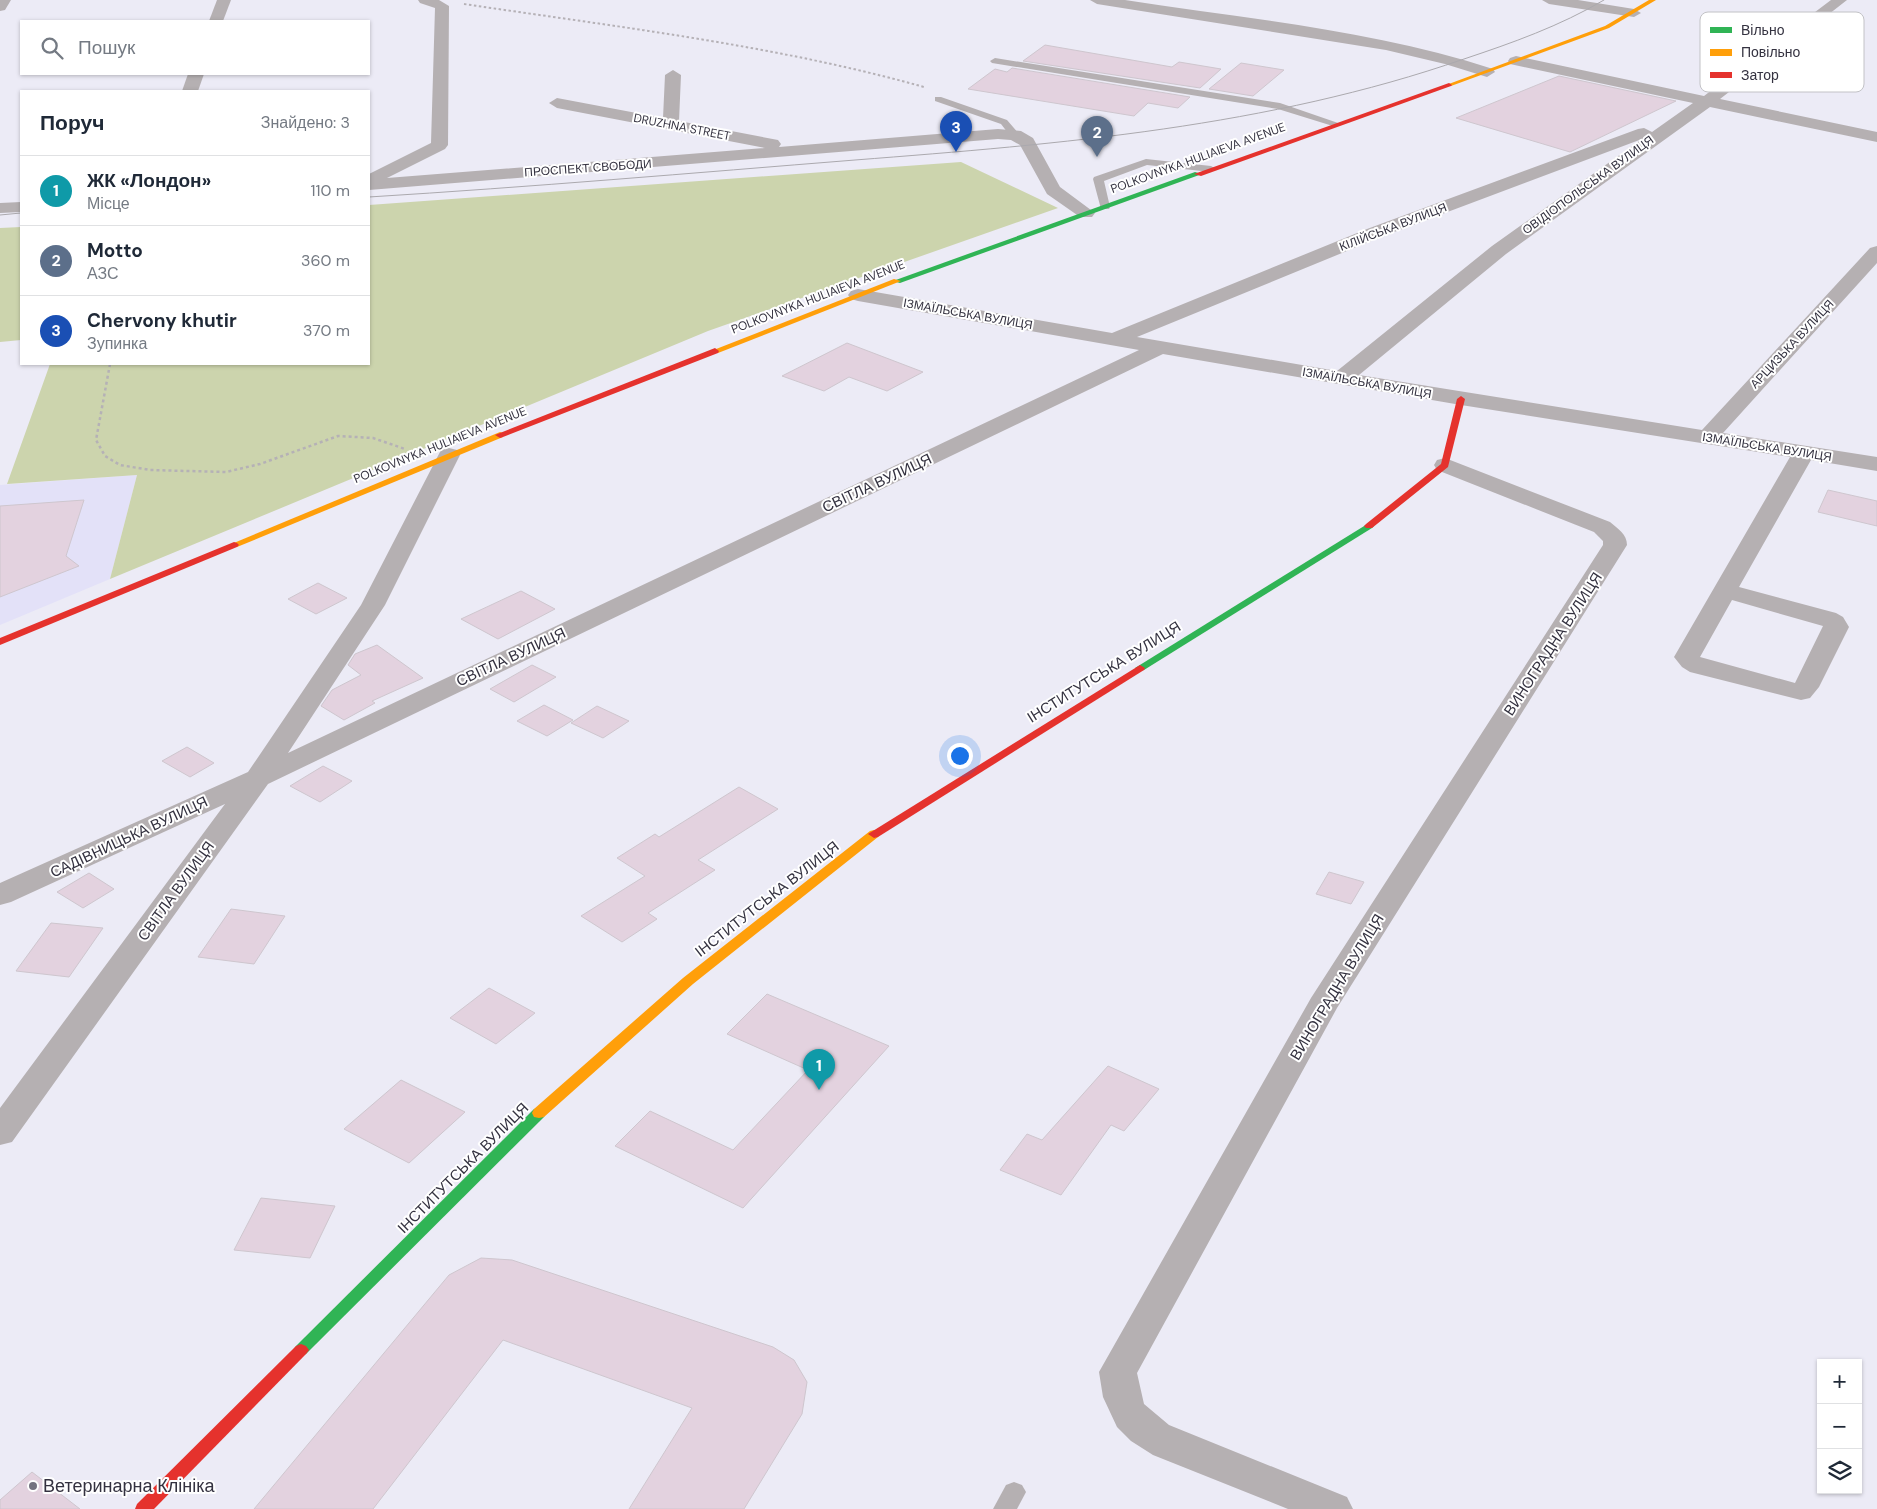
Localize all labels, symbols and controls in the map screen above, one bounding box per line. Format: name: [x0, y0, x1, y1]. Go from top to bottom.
legend: [1700, 12, 1864, 92]
search box: [20, 20, 370, 75]
text: Вільно: [1741, 21, 1785, 39]
icon: search: [38, 34, 66, 62]
text: Пошук: [78, 35, 135, 60]
text: Повільно: [1741, 43, 1801, 61]
text: Затор: [1741, 66, 1779, 84]
text: Поруч: [40, 109, 104, 137]
street label: DRUZHNA STREET: [632, 110, 732, 144]
pin: 3: [940, 111, 972, 152]
text: Знайдено: 3: [261, 112, 350, 133]
pin: 2: [1081, 116, 1113, 157]
street label: POLKOVNYKA HULIAIEVA AVENUE: [1108, 119, 1288, 197]
street label: ОВІДІОПОЛЬСЬКА ВУЛИЦЯ: [1519, 132, 1657, 238]
street label: ПРОСПЕКТ СВОБОДИ: [524, 156, 652, 180]
text: ЖК «Лондон»: [87, 168, 211, 193]
text: 1: [53, 180, 59, 201]
text: 110 m: [311, 180, 350, 201]
text: Місце: [87, 193, 130, 214]
street label: КІЛІЙСЬКА ВУЛИЦЯ: [1337, 199, 1449, 255]
text: Motto: [87, 238, 143, 263]
text: 2: [51, 250, 61, 271]
text: 360 m: [301, 250, 350, 271]
street label: POLKOVNYKA HULIAIEVA AVENUE: [729, 256, 907, 338]
text: АЗС: [87, 263, 119, 284]
street label: ІЗМАЇЛЬСЬКА ВУЛИЦЯ: [902, 295, 1034, 333]
street label: АРЦИЗЬКА ВУЛИЦЯ: [1747, 296, 1837, 392]
text: Chervony khutir: [87, 308, 237, 333]
text: 3: [51, 320, 61, 341]
text: 370 m: [303, 320, 350, 341]
text: Зупинка: [87, 333, 147, 354]
street label: ІЗМАЇЛЬСЬКА ВУЛИЦЯ: [1301, 364, 1433, 402]
street label: POLKOVNYKA HULIAIEVA AVENUE: [351, 403, 529, 487]
street label: ІЗМАЇЛЬСЬКА ВУЛИЦЯ: [1701, 429, 1833, 465]
street label: СВІТЛА ВУЛИЦЯ: [819, 449, 935, 517]
street label: ВИНОГРАДНА ВУЛИЦЯ: [1499, 569, 1607, 719]
street label: ІНСТИТУТСЬКА ВУЛИЦЯ: [1023, 616, 1185, 728]
street label: СВІТЛА ВУЛИЦЯ: [453, 623, 569, 691]
your location: [947, 743, 973, 769]
street label: САДІВНИЦЬКА ВУЛИЦЯ: [47, 792, 211, 882]
street label: ІНСТИТУТСЬКА ВУЛИЦЯ: [691, 836, 843, 962]
street label: СВІТЛА ВУЛИЦЯ: [133, 837, 219, 945]
street label: ВИНОГРАДНА ВУЛИЦЯ: [1285, 910, 1389, 1064]
pin: 1: [803, 1049, 835, 1090]
street label: ІНСТИТУТСЬКА ВУЛИЦЯ: [393, 1098, 533, 1238]
map controls: [1817, 1359, 1862, 1494]
button: +: [1817, 1359, 1862, 1404]
button: −: [1817, 1404, 1862, 1449]
button: layers: [1817, 1449, 1862, 1494]
place label: Ветеринарна Клініка: [43, 1474, 215, 1498]
marker: Ветеринарна Клініка: [27, 1480, 39, 1492]

